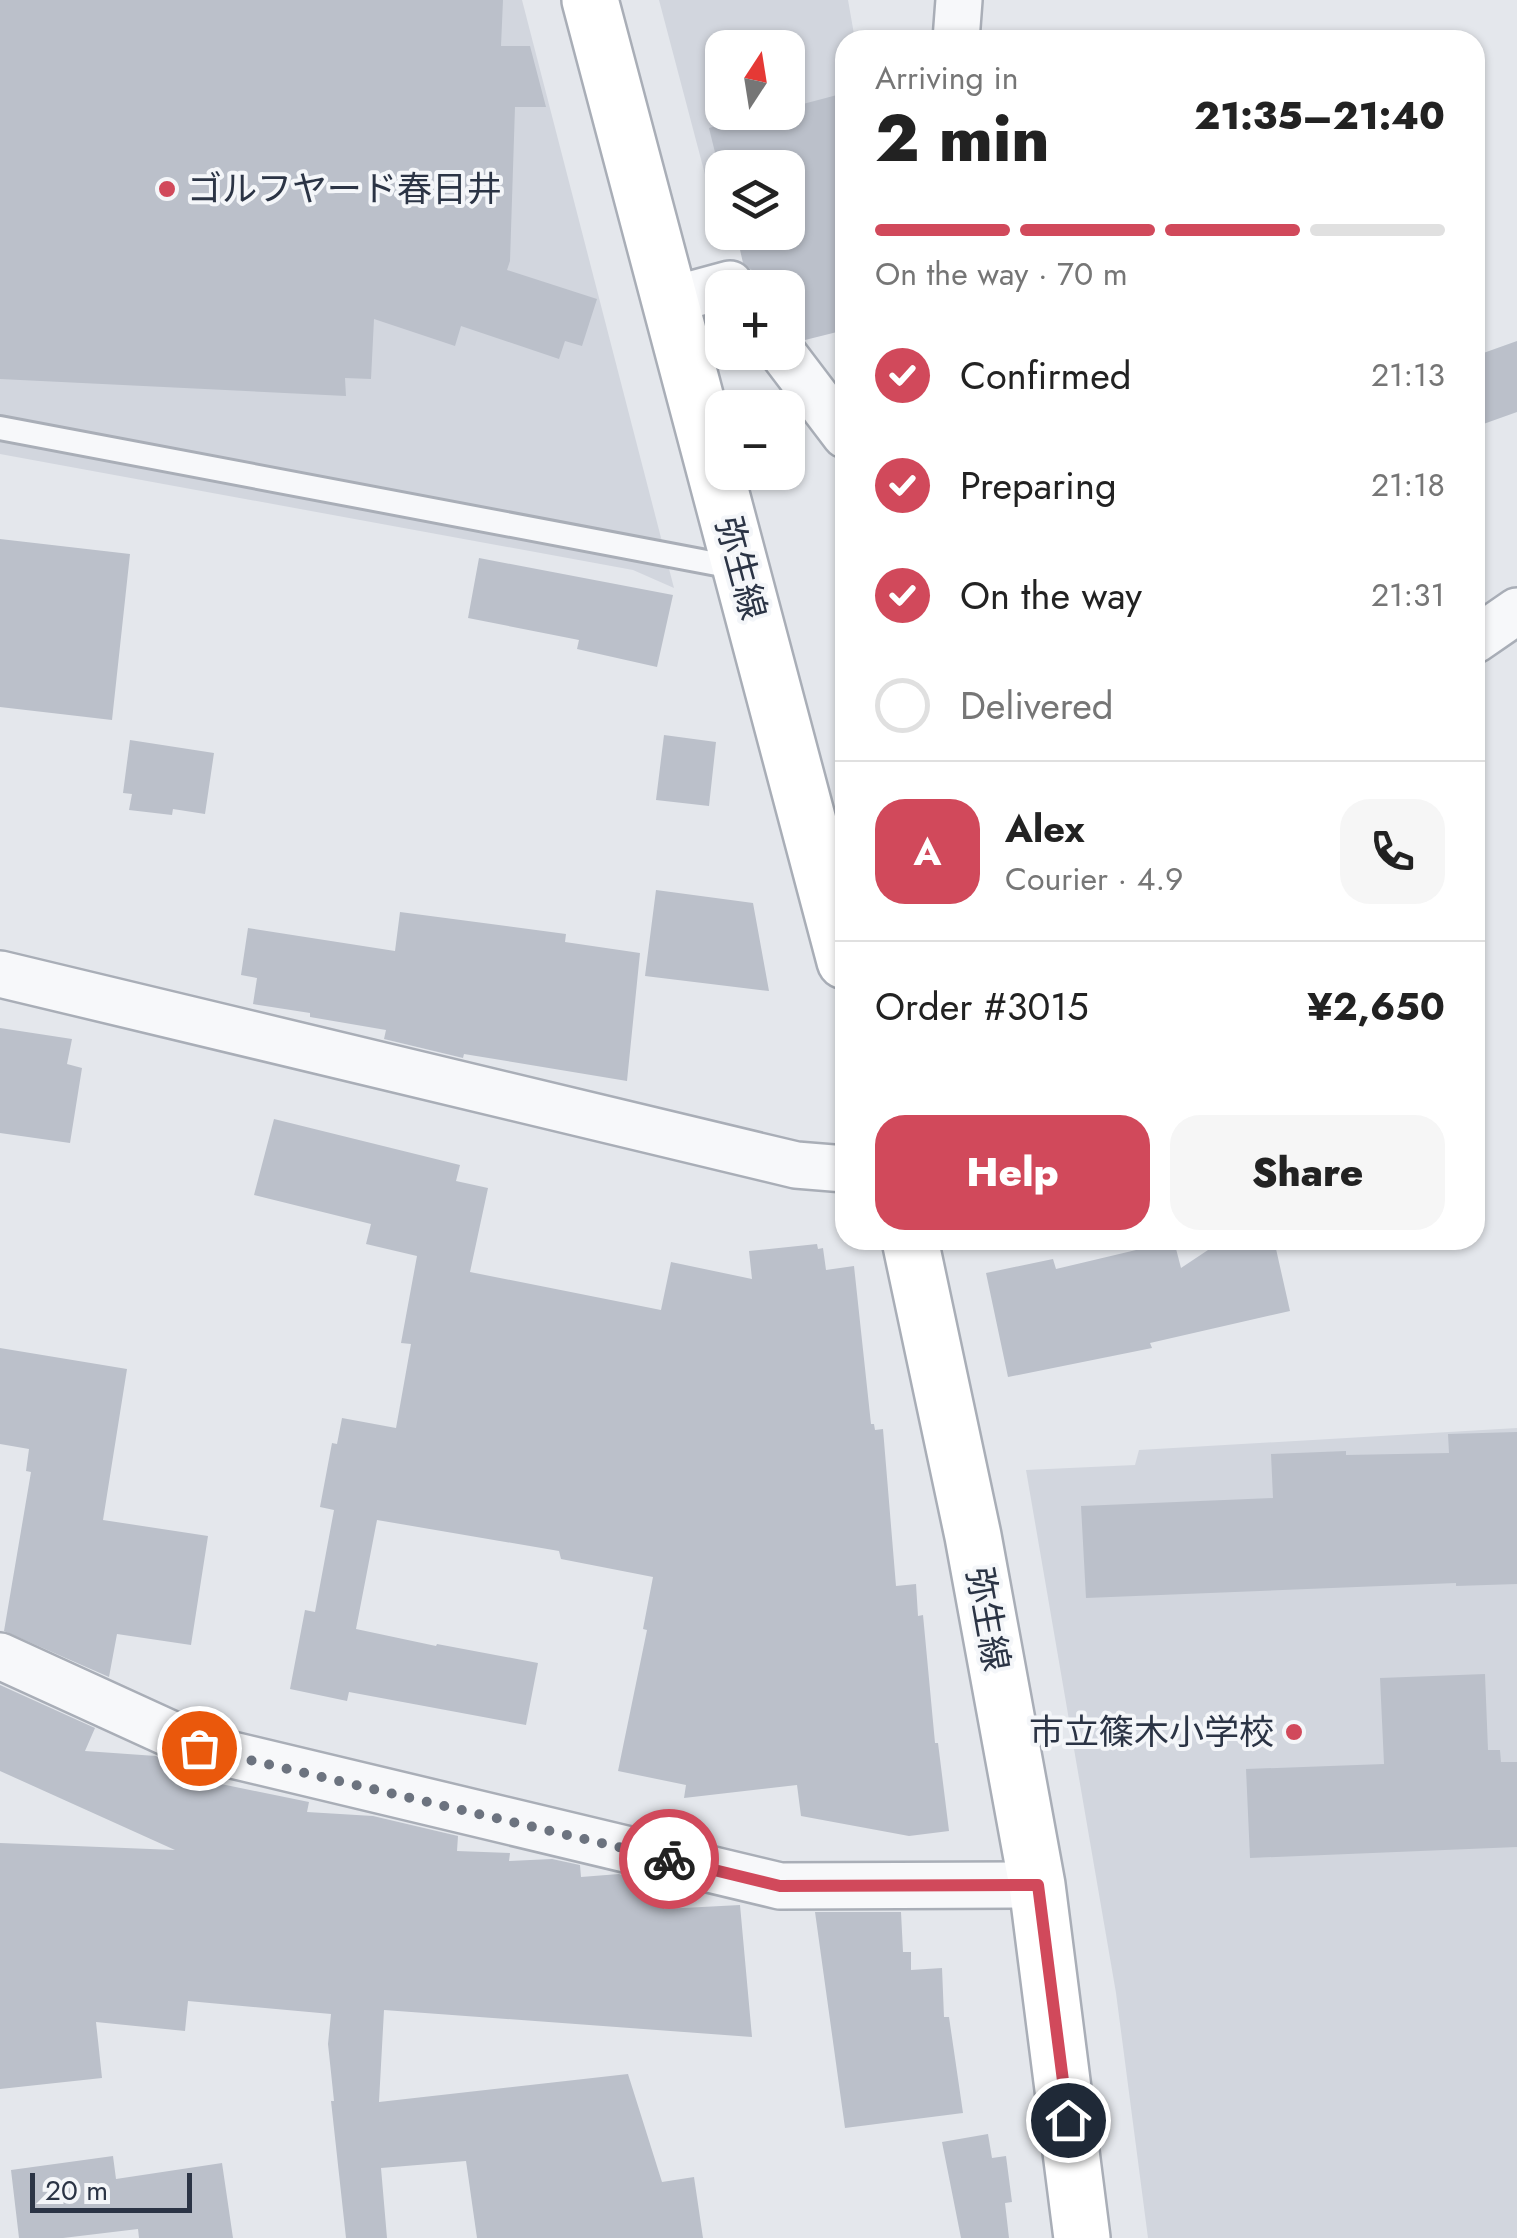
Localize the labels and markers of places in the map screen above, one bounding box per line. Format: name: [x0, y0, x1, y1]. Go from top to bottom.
place label: ゴルフヤード春日井: [187, 164, 502, 214]
marker: ゴルフヤード春日井: [156, 178, 178, 200]
pin: [157, 1706, 242, 1791]
place label: 市立篠木小学校: [1029, 1707, 1274, 1757]
marker: 市立篠木小学校: [1283, 1721, 1305, 1743]
pin: [1026, 2078, 1111, 2163]

